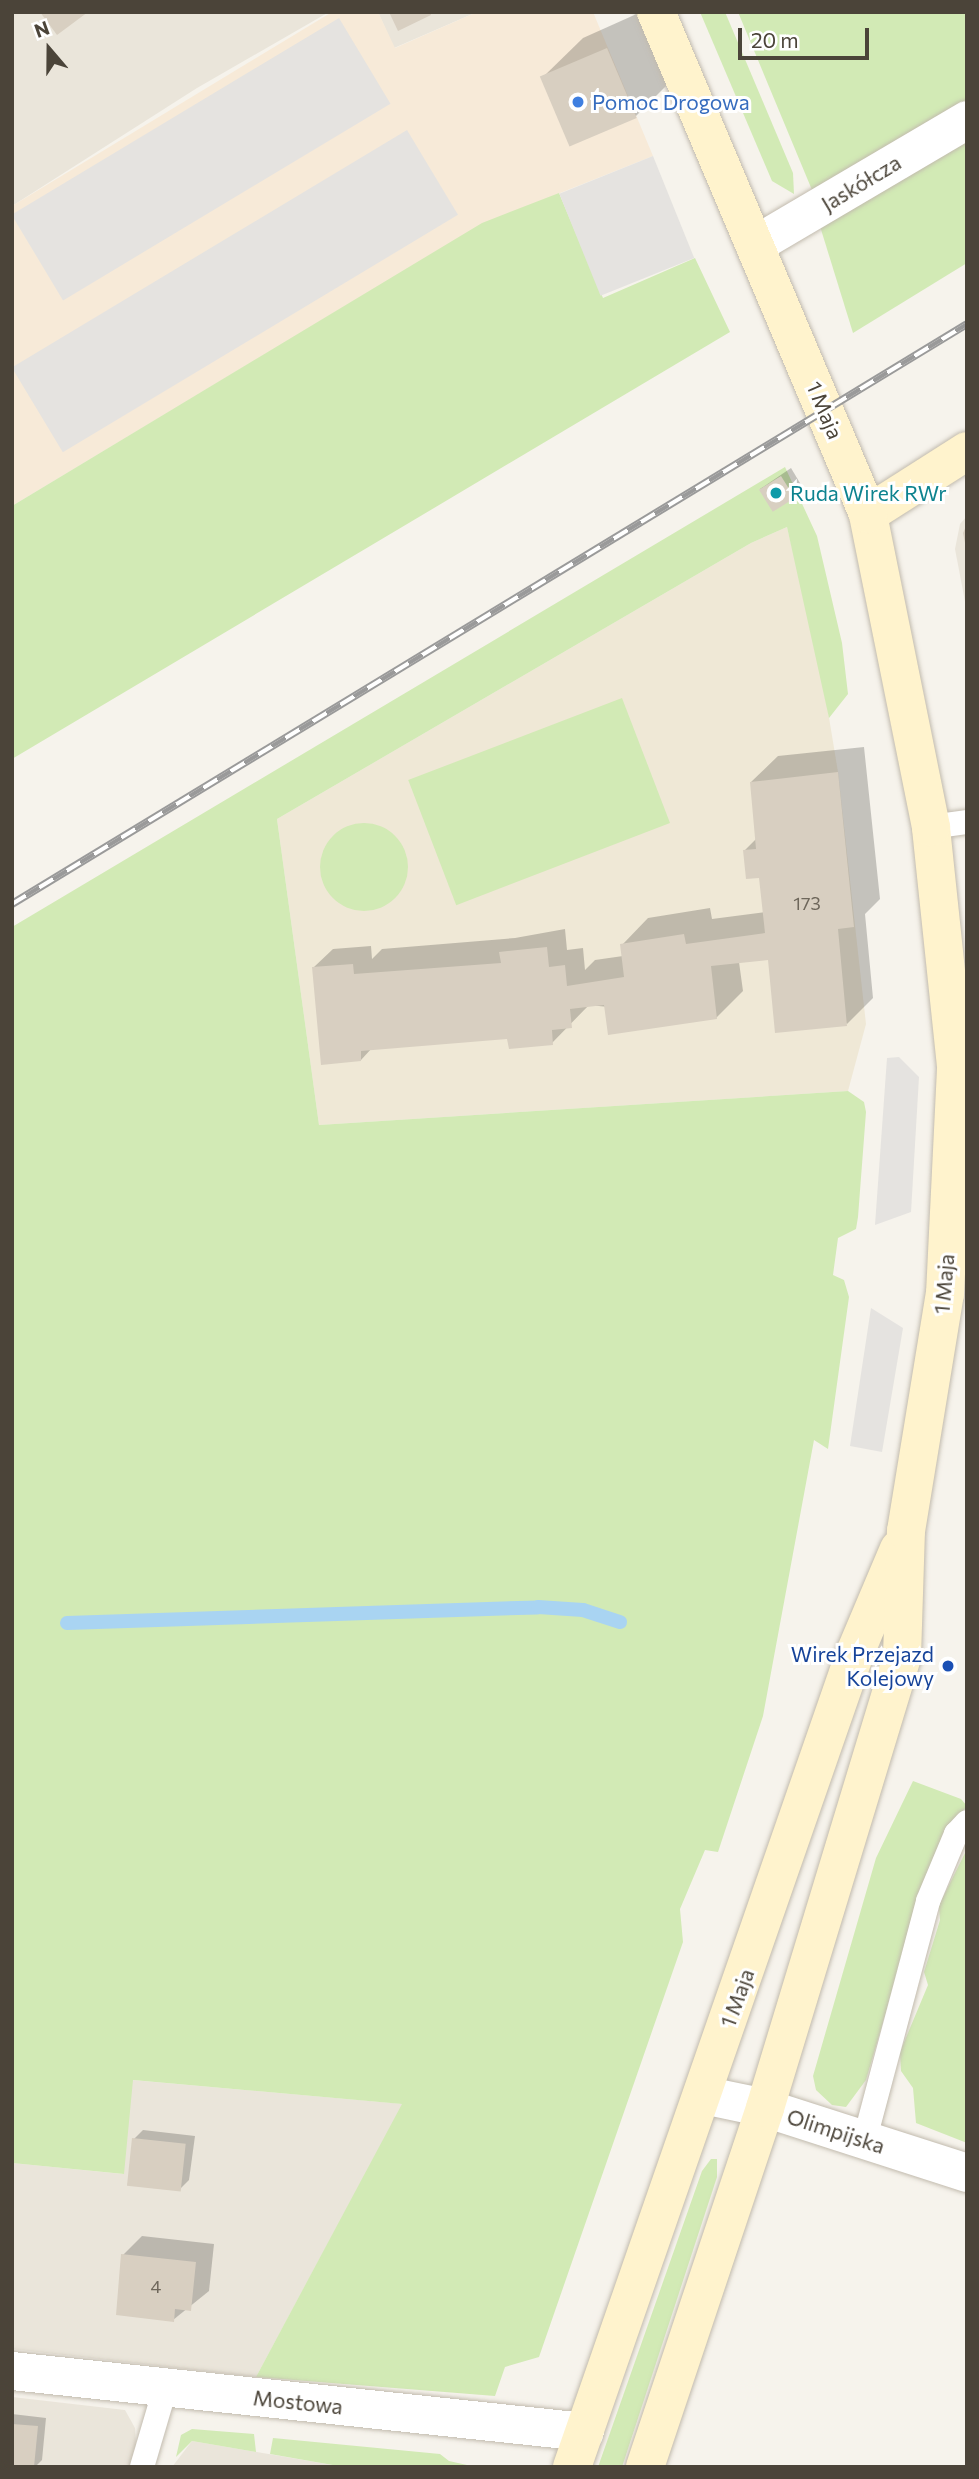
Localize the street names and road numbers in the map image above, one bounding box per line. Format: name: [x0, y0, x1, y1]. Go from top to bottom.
street label: Jaskółcza: [817, 149, 905, 217]
street label: 1 Maja: [802, 377, 848, 443]
street label: 1 Maja: [929, 1253, 959, 1315]
street label: 1 Maja: [715, 1965, 759, 2031]
street label: Olimpijska: [784, 2103, 888, 2159]
street label: Mostowa: [252, 2385, 344, 2419]

